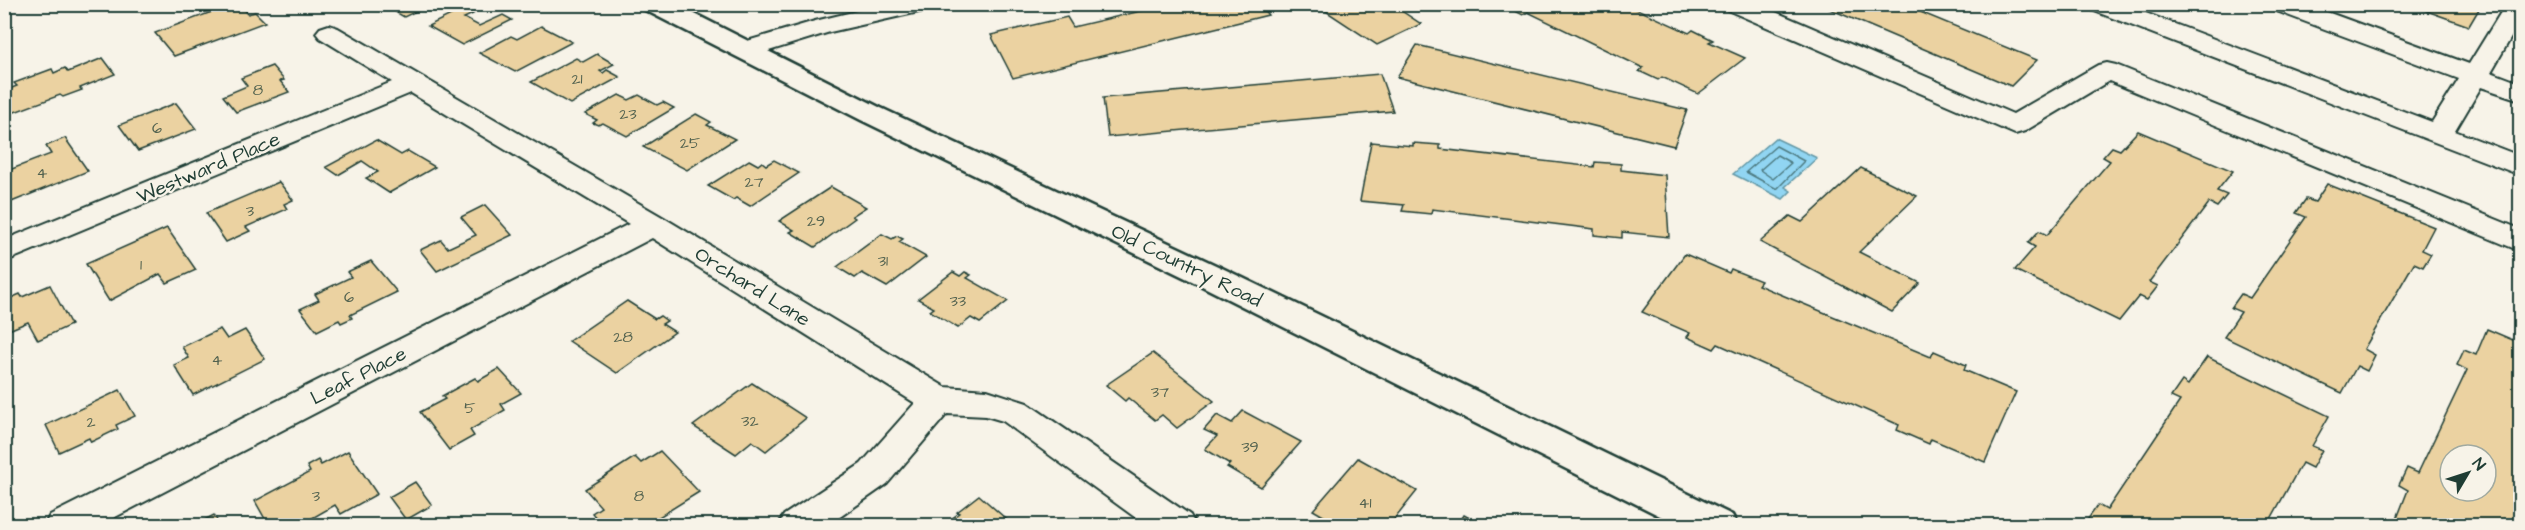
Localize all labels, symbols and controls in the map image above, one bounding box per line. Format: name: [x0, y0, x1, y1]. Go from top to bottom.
house number: 21: [571, 68, 583, 90]
house number: 8: [253, 79, 263, 101]
house number: 23: [619, 103, 637, 125]
house number: 6: [152, 117, 162, 139]
street label: Westward Place: [133, 125, 284, 211]
house number: 25: [680, 132, 701, 154]
house number: 4: [37, 162, 48, 184]
house number: 27: [745, 171, 764, 193]
house number: 3: [246, 200, 254, 222]
house number: 29: [807, 210, 825, 232]
street label: Old Country Road: [1106, 217, 1267, 315]
street label: Orchard Lane: [689, 240, 816, 334]
house number: 31: [878, 250, 888, 272]
house number: 1: [140, 254, 142, 276]
house number: 6: [344, 286, 354, 308]
house number: 33: [950, 290, 966, 312]
house number: 28: [613, 326, 633, 348]
street label: Leaf Place: [306, 340, 411, 412]
house number: 4: [212, 349, 223, 371]
house number: 37: [1151, 381, 1169, 403]
house number: 5: [464, 397, 476, 419]
house number: 32: [741, 410, 759, 432]
house number: 2: [86, 411, 96, 433]
house number: 39: [1241, 436, 1259, 458]
north arrow: [2438, 443, 2498, 503]
text: N: [2467, 453, 2491, 475]
house number: 3: [312, 485, 320, 507]
house number: 8: [634, 485, 644, 507]
house number: 41: [1359, 492, 1371, 514]

